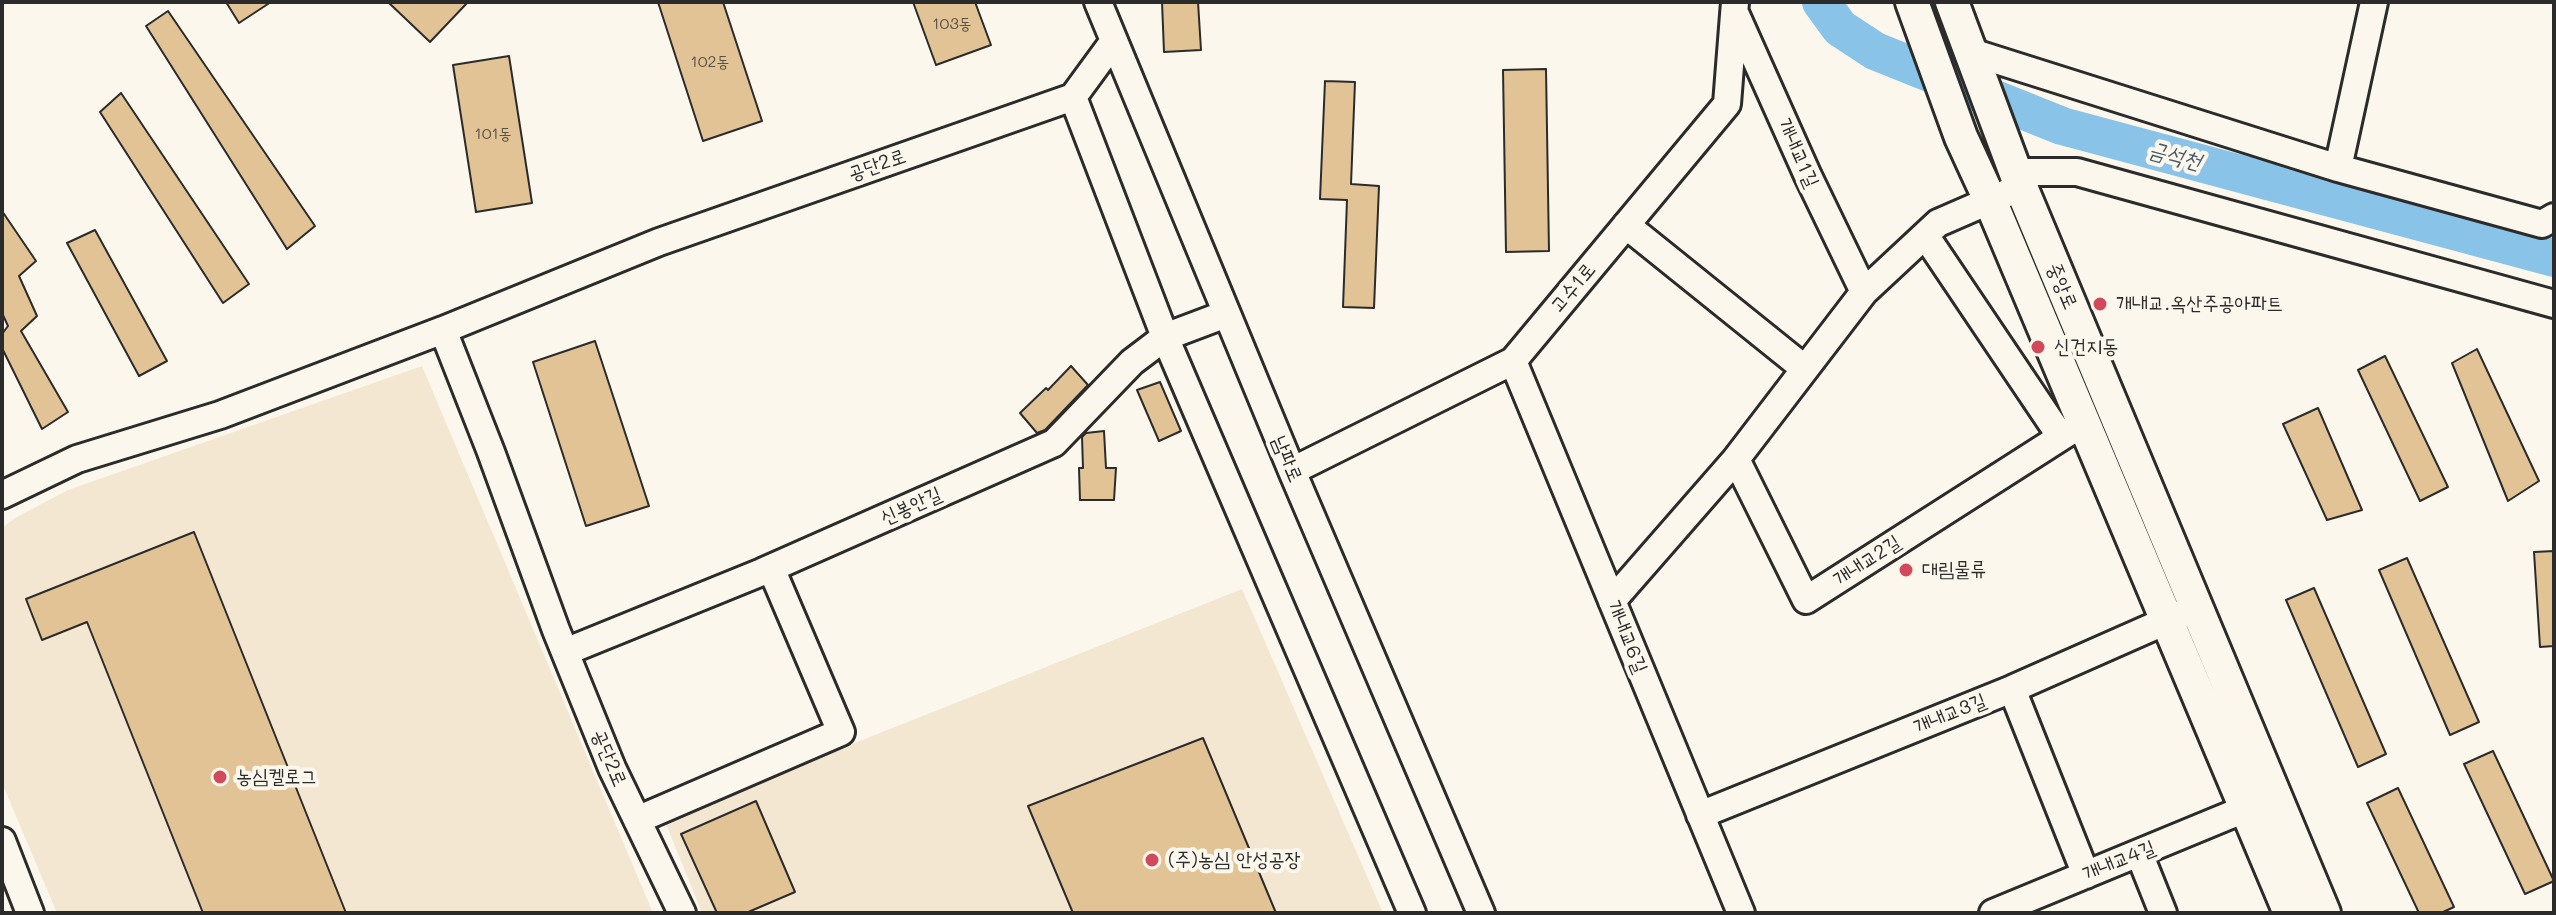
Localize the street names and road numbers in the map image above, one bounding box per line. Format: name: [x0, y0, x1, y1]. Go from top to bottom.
street label: 개내교1길: [1772, 115, 1824, 191]
street label: 공단2로: [845, 144, 909, 186]
street label: 고수1로: [1545, 258, 1601, 318]
street label: 중앙로: [2042, 259, 2082, 313]
street label: 남파로: [1267, 432, 1307, 486]
street label: 신봉안길: [877, 482, 945, 530]
street label: 개내교2길: [1829, 530, 1905, 592]
street label: 개내교6길: [1602, 597, 1652, 677]
street label: 개내교3길: [1910, 689, 1990, 739]
street label: 공단2로: [586, 726, 632, 790]
street label: 개내교4길: [2079, 836, 2159, 886]

